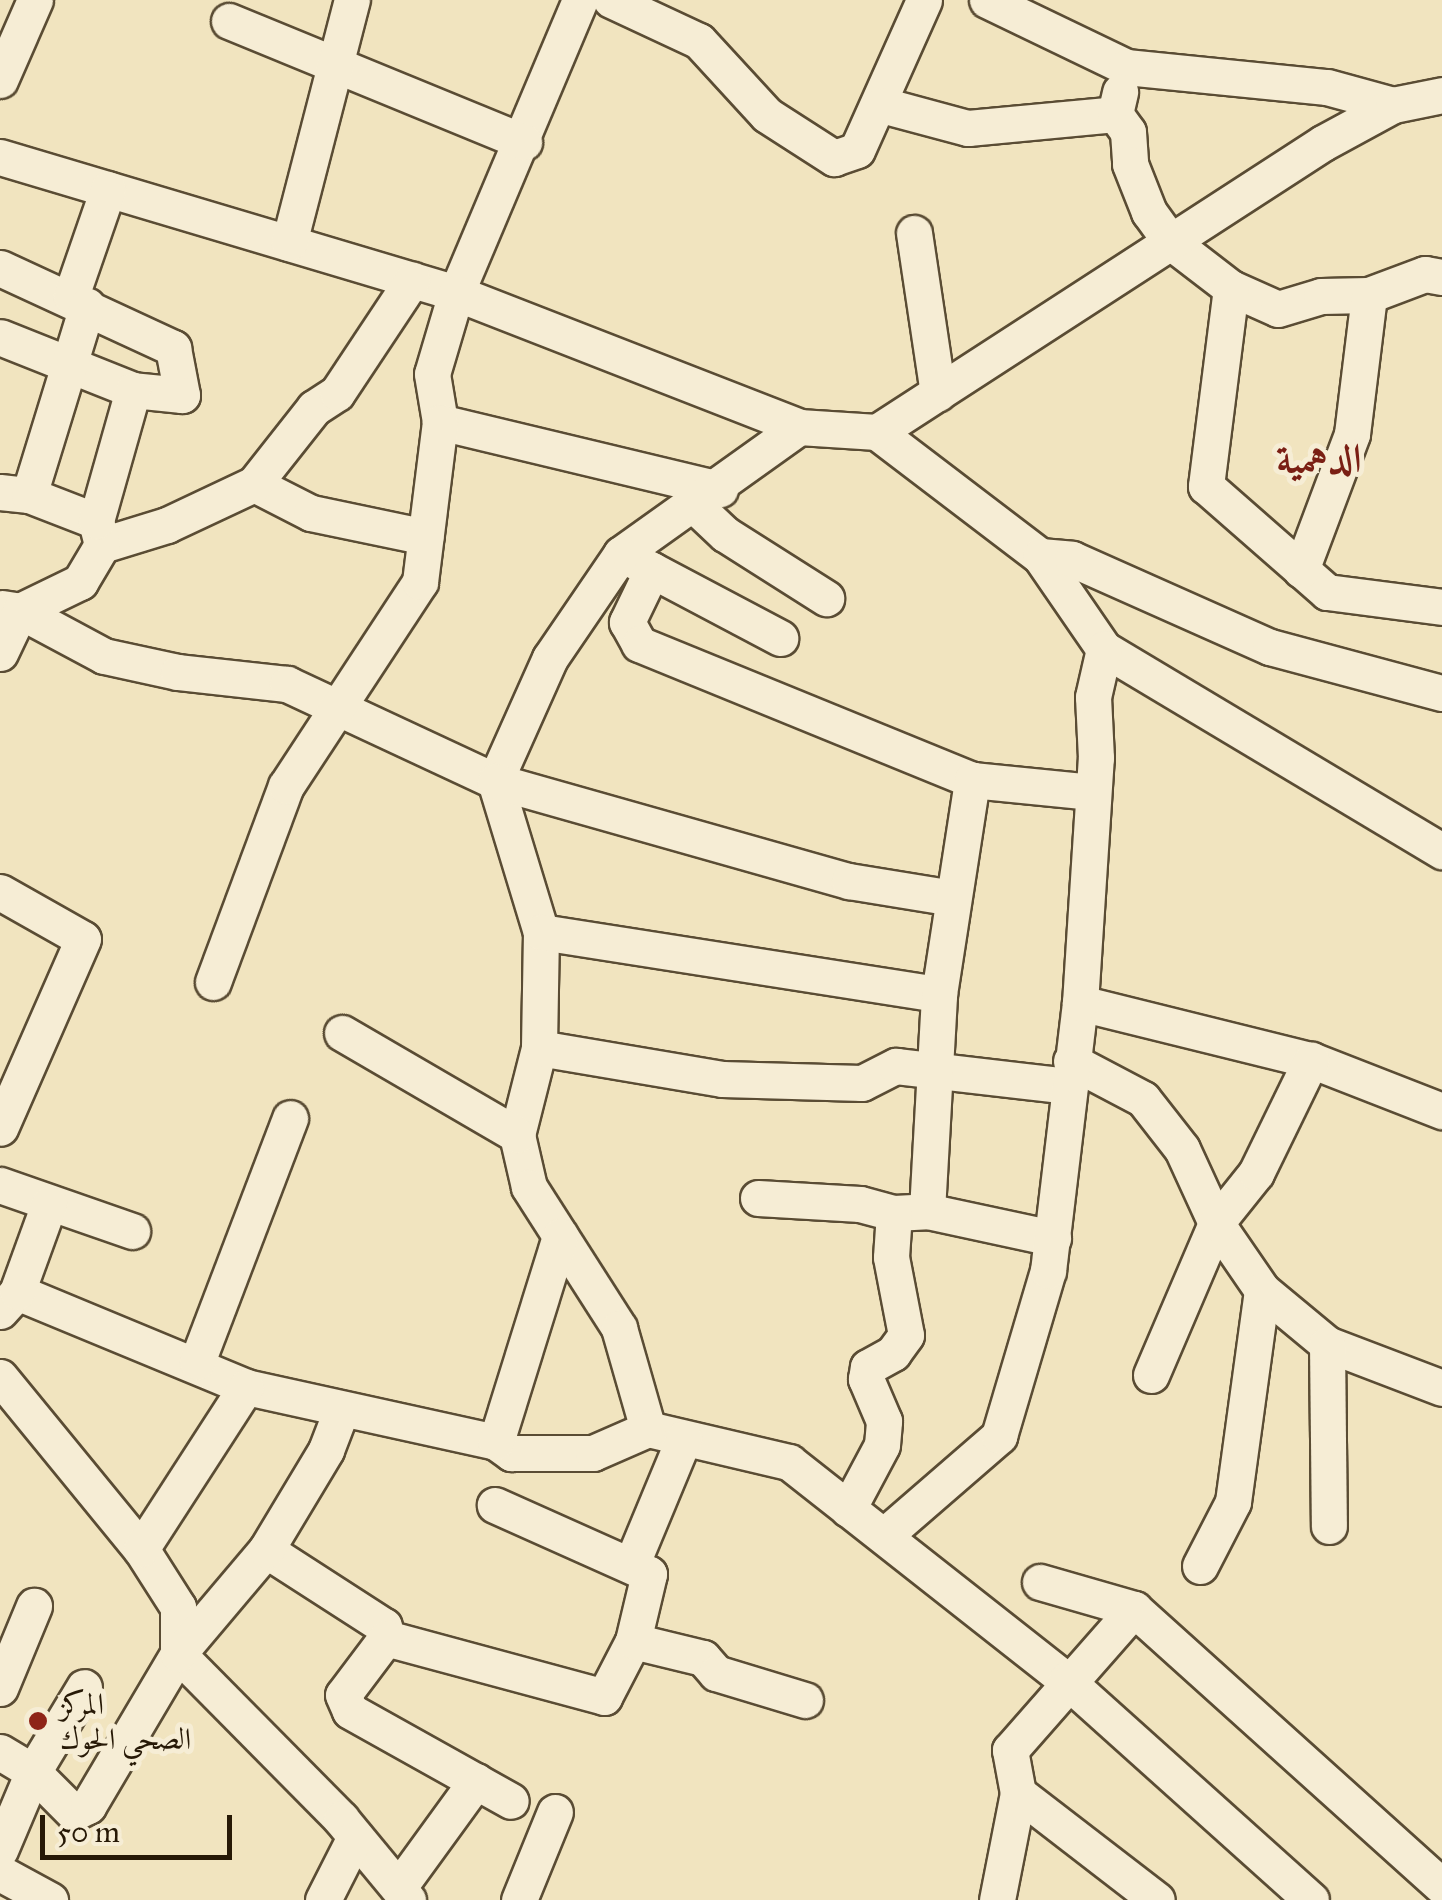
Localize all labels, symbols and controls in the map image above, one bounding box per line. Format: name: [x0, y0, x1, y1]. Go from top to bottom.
district label: الدهمية: [1276, 435, 1362, 483]
place label: المركز الصحي الحوك: [60, 1686, 191, 1756]
marker: المركز الصحي الحوك: [25, 1708, 51, 1734]
scale bar: [45, 1795, 238, 1857]
text: 50 m: [57, 1814, 120, 1850]

